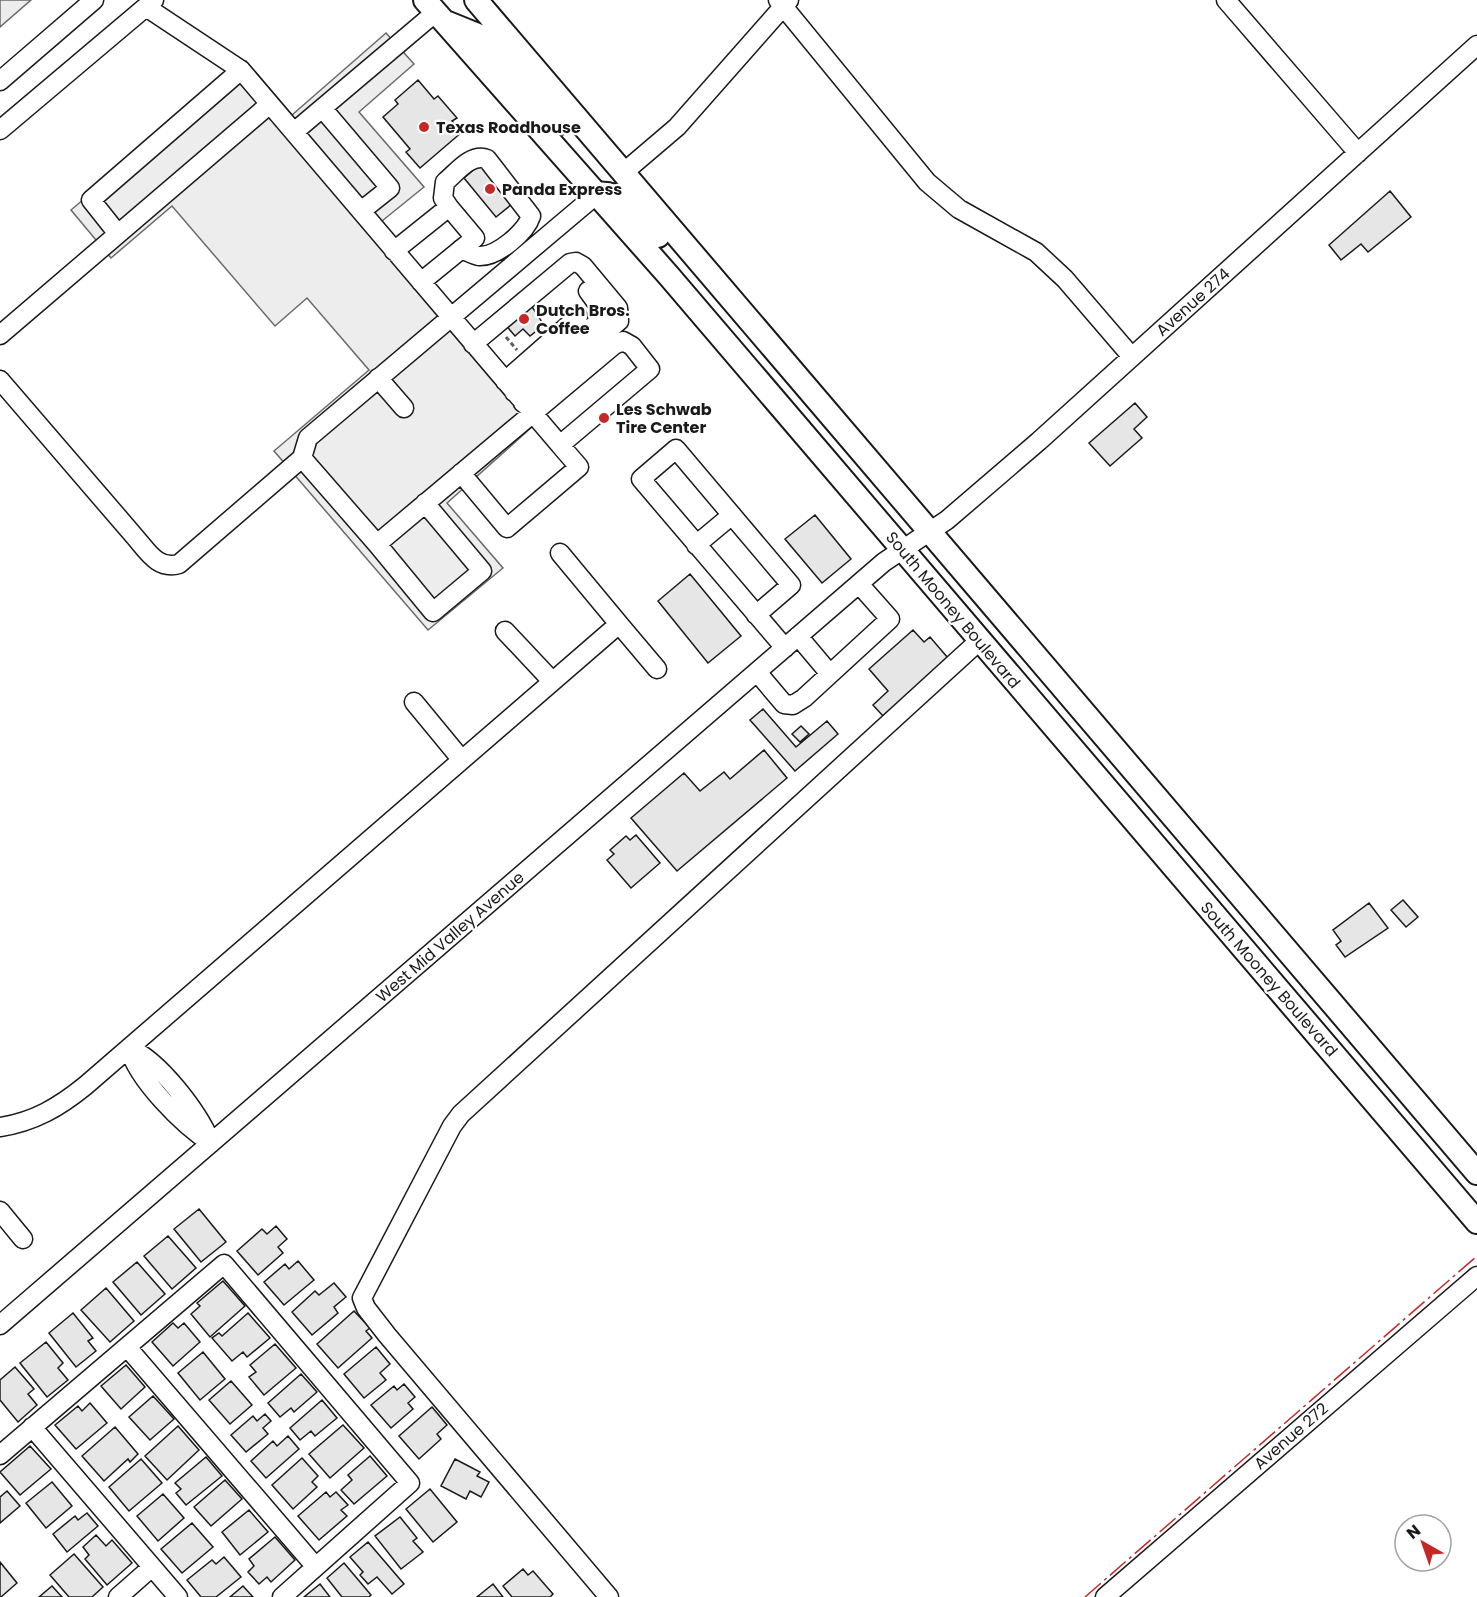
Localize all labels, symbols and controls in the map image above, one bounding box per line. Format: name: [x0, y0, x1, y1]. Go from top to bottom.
place label: Texas Roadhouse: [436, 116, 581, 139]
marker: Texas Roadhouse: [417, 120, 431, 134]
place label: Panda Express: [502, 178, 622, 201]
marker: Panda Express: [483, 182, 497, 196]
street label: Avenue 274: [1151, 263, 1235, 341]
place label: Dutch Bros. Coffee: [536, 299, 630, 340]
marker: Dutch Bros. Coffee: [517, 312, 531, 326]
place label: Les Schwab Tire Center: [616, 398, 712, 439]
marker: Les Schwab Tire Center: [597, 411, 611, 425]
street label: South Mooney Boulevard: [880, 527, 1026, 693]
street label: West Mid Valley Avenue: [371, 866, 529, 1008]
street label: South Mooney Boulevard: [1195, 897, 1343, 1061]
street label: Avenue 272: [1249, 1397, 1333, 1475]
north arrow: [1393, 1513, 1453, 1573]
text: N: [1402, 1519, 1426, 1545]

